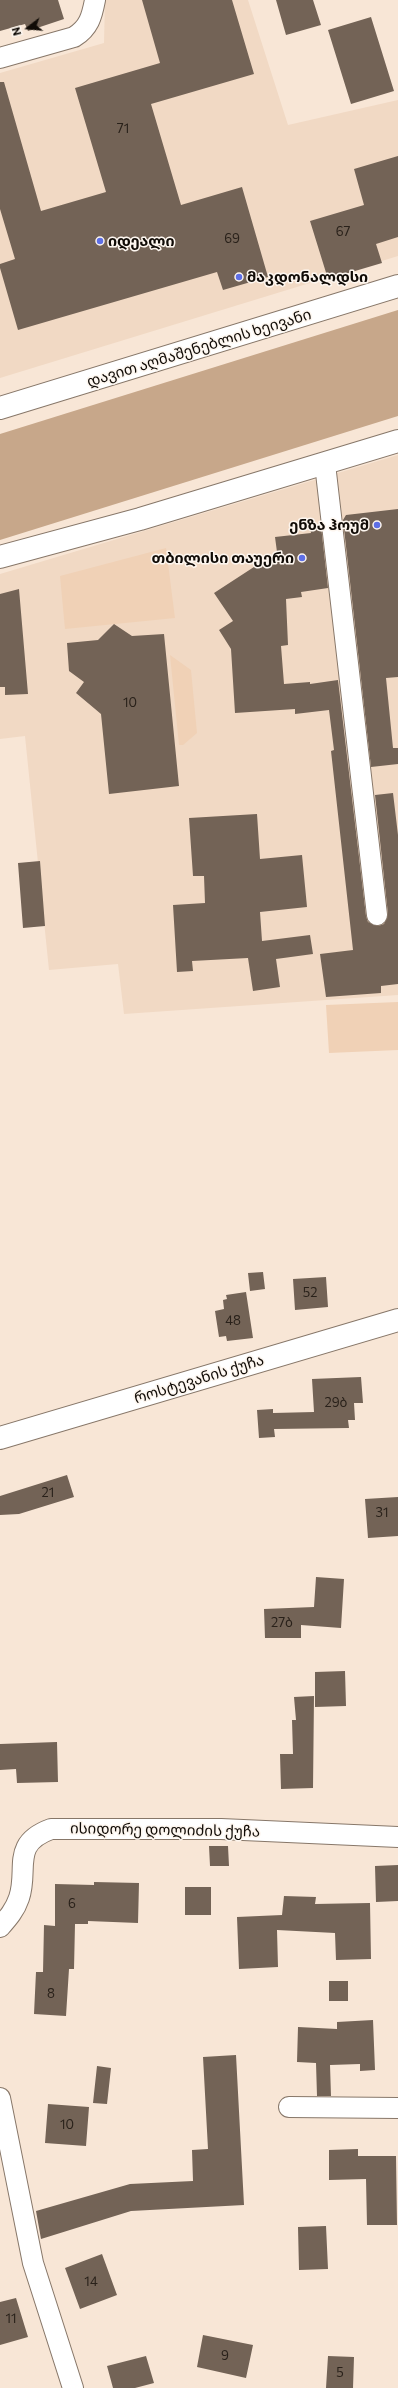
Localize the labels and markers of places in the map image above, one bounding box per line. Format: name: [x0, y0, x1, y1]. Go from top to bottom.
place label: იდეალი: [108, 232, 175, 250]
marker: იდეალი: [95, 236, 105, 246]
place label: მაკდონალდსი: [247, 268, 368, 286]
marker: მაკდონალდსი: [234, 272, 244, 282]
place label: ენზა ჰოუმ: [289, 516, 369, 534]
marker: ენზა ჰოუმ: [372, 520, 382, 530]
place label: თბილისი თაუერი: [151, 549, 294, 567]
marker: თბილისი თაუერი: [297, 553, 307, 563]

